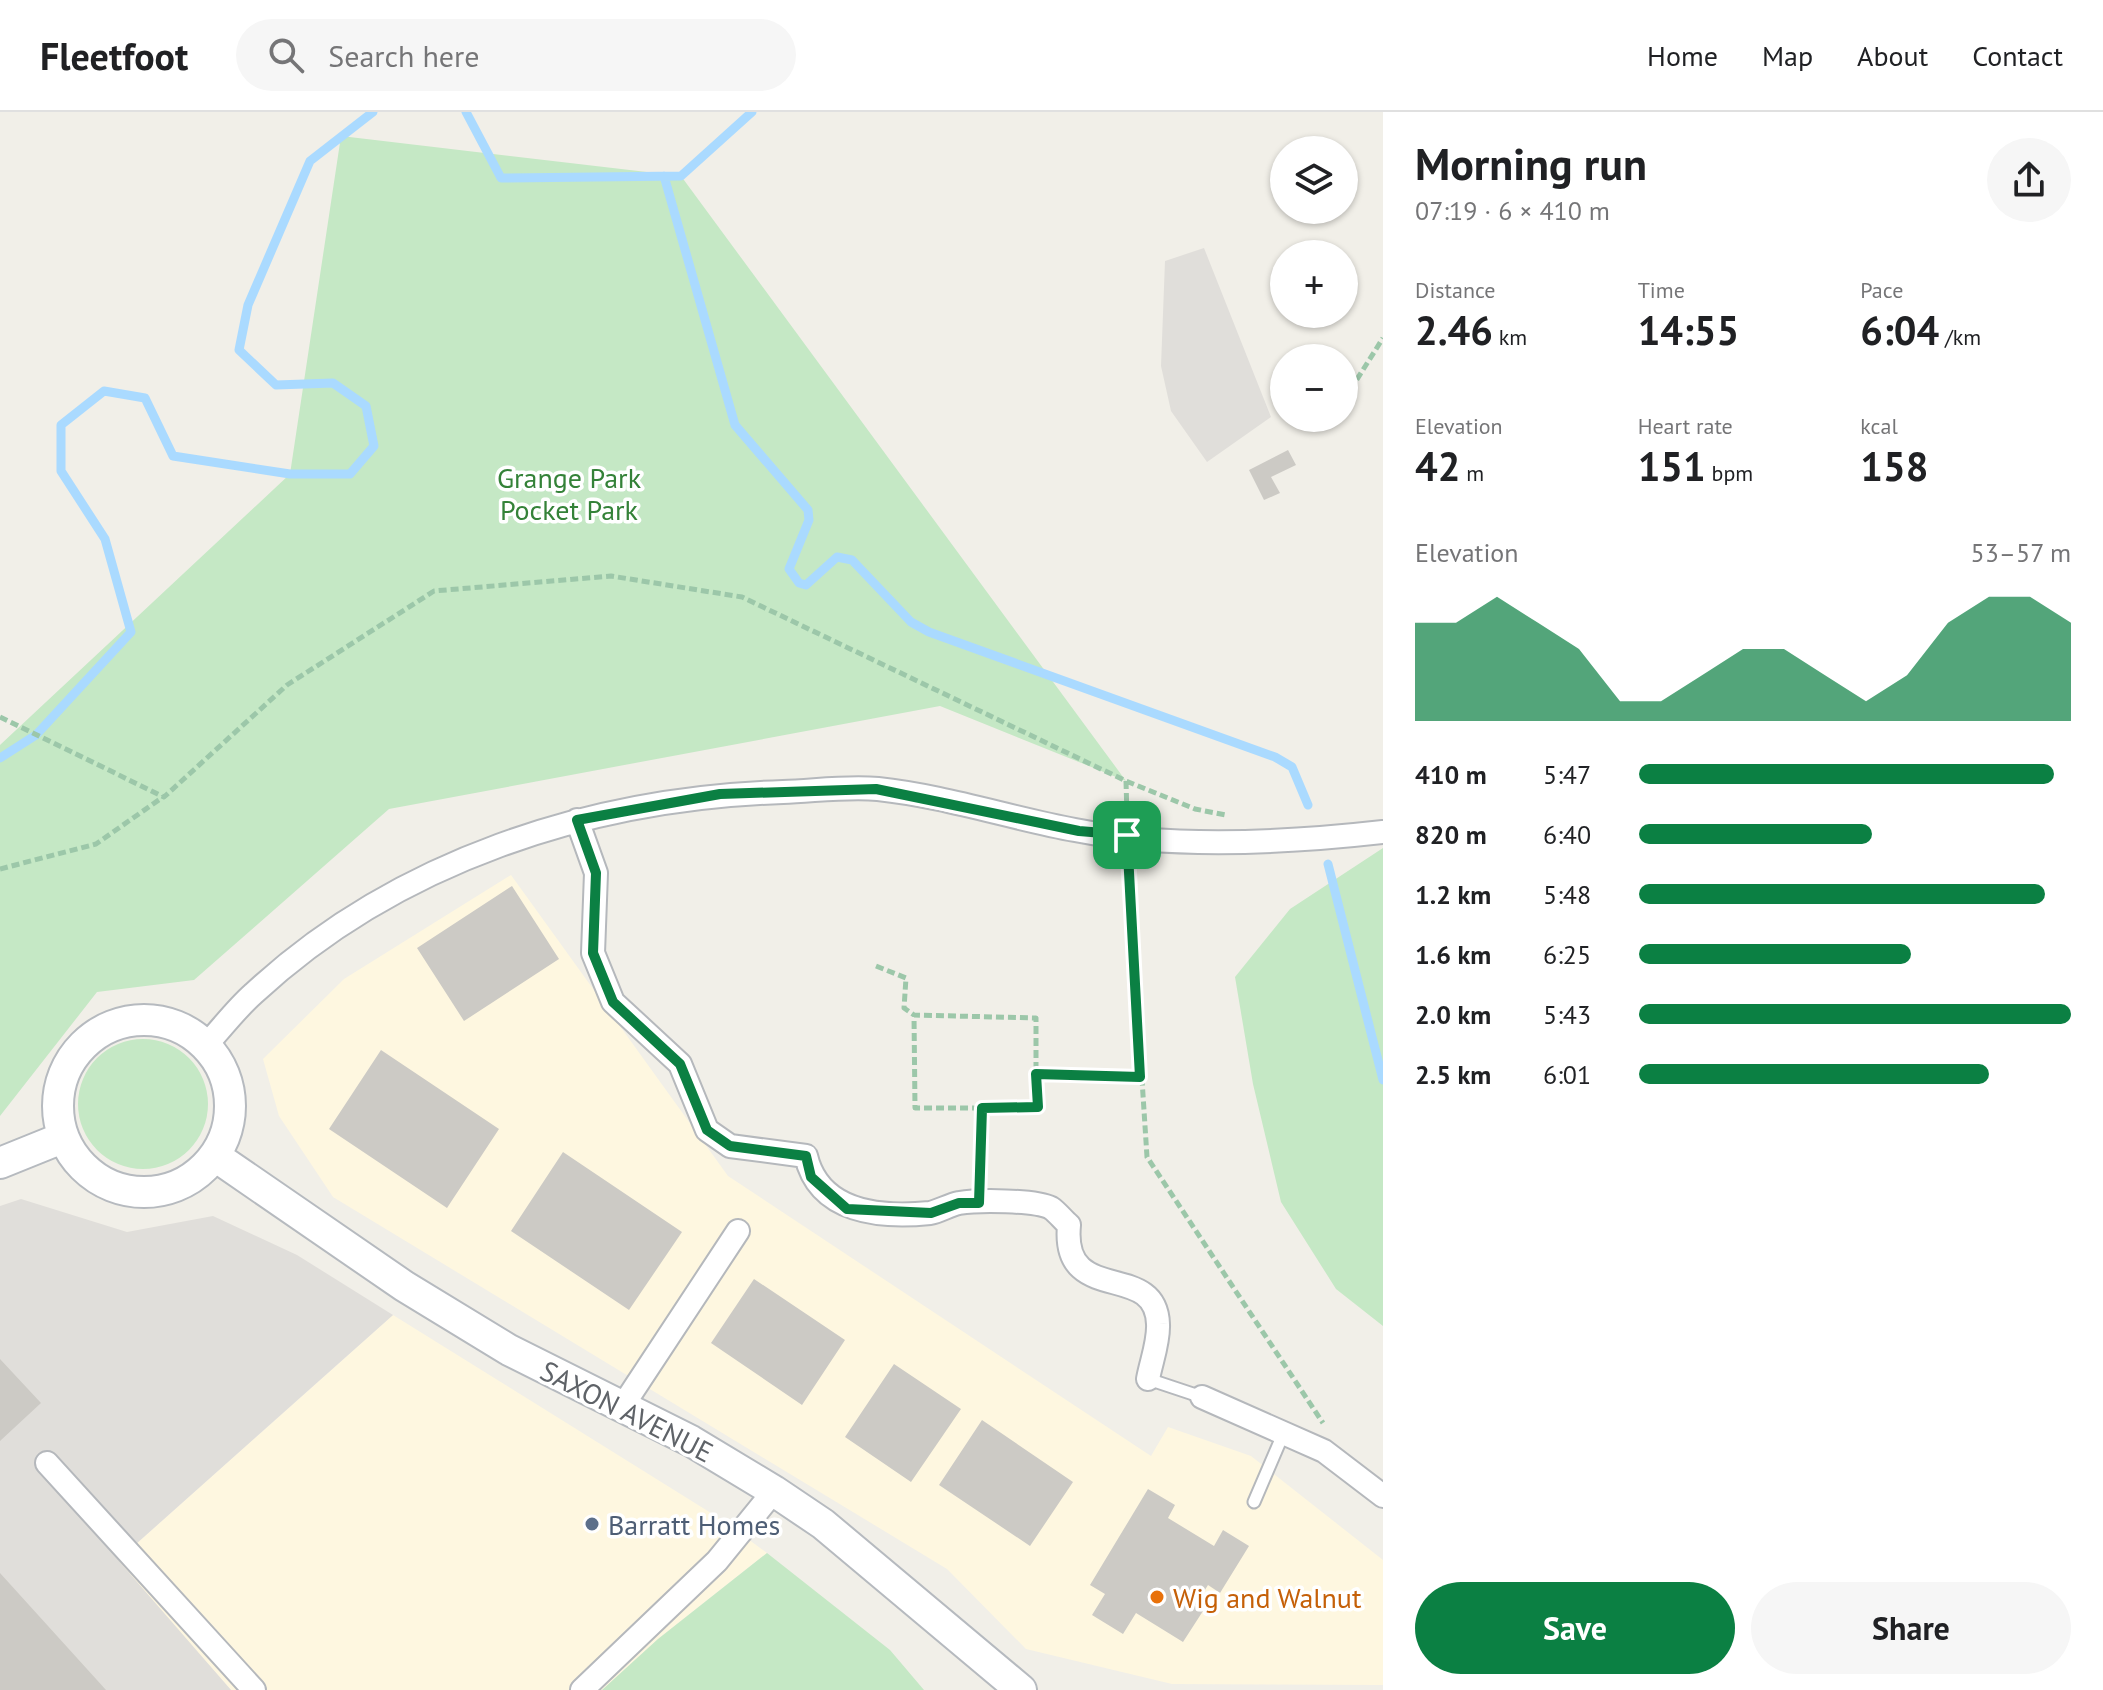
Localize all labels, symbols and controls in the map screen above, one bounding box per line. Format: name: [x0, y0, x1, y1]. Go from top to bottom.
search box: [236, 19, 796, 91]
text: Fleetfoot: [40, 31, 188, 80]
icon: search: [264, 33, 308, 77]
text: Search here: [328, 36, 480, 75]
text: Home: [1647, 37, 1718, 74]
text: Map: [1762, 37, 1813, 74]
text: About: [1857, 37, 1928, 74]
text: Contact: [1972, 37, 2063, 74]
text: Morning run: [1415, 135, 1647, 192]
map controls: [1270, 136, 1358, 432]
button: layers: [1270, 136, 1358, 224]
button: share: [1987, 138, 2071, 222]
text: 07:19 · 6 × 410 m: [1415, 194, 1610, 227]
button: +: [1270, 240, 1358, 328]
text: Distance: [1415, 276, 1496, 304]
text: Time: [1638, 276, 1685, 304]
text: Pace: [1860, 276, 1903, 304]
text: 2.46: [1415, 304, 1493, 356]
text: 14:55: [1638, 304, 1739, 356]
text: 6:04: [1860, 304, 1939, 356]
text: km: [1493, 323, 1527, 351]
text: /km: [1939, 323, 1981, 351]
button: −: [1270, 344, 1358, 432]
text: Elevation: [1415, 412, 1503, 440]
text: Heart rate: [1638, 412, 1733, 440]
text: kcal: [1860, 412, 1898, 440]
text: 42: [1415, 440, 1460, 492]
text: 151: [1638, 440, 1706, 492]
text: 158: [1860, 440, 1928, 492]
park label: Grange Park Pocket Park: [497, 459, 642, 528]
text: m: [1460, 459, 1484, 487]
text: bpm: [1706, 459, 1753, 487]
text: Elevation: [1415, 536, 1519, 569]
text: 53–57 m: [1971, 536, 2071, 569]
text: 410 m: [1415, 758, 1487, 791]
text: 5:47: [1543, 758, 1591, 791]
pin: [1093, 801, 1161, 869]
icon: arrive: [1105, 813, 1149, 857]
text: 820 m: [1415, 818, 1487, 851]
text: 6:40: [1543, 818, 1591, 851]
text: 1.2 km: [1415, 878, 1491, 911]
text: 5:48: [1543, 878, 1591, 911]
text: 1.6 km: [1415, 938, 1491, 971]
text: 6:25: [1543, 938, 1591, 971]
text: 2.0 km: [1415, 998, 1491, 1031]
text: 5:43: [1543, 998, 1591, 1031]
text: 2.5 km: [1415, 1058, 1491, 1091]
text: 6:01: [1543, 1058, 1591, 1091]
street label: SAXON AVENUE: [534, 1352, 720, 1470]
place label: Barratt Homes: [608, 1506, 780, 1543]
marker: Barratt Homes: [583, 1515, 601, 1533]
place label: Wig and Walnut: [1173, 1579, 1362, 1616]
button: Save: [1415, 1582, 1735, 1674]
button: Share: [1751, 1582, 2071, 1674]
marker: Wig and Walnut: [1148, 1588, 1166, 1606]

